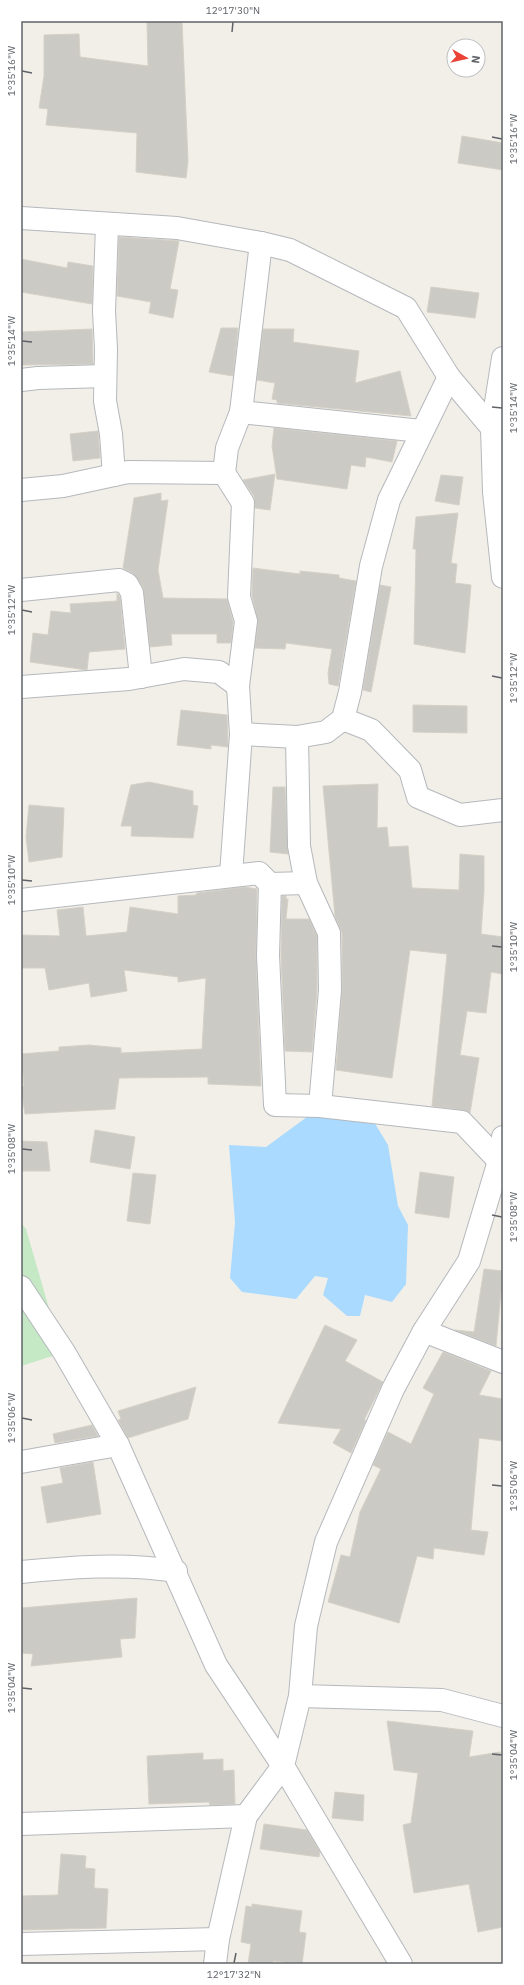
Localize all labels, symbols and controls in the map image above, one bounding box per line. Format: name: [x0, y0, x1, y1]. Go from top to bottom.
text: 12°17'30"N: [206, 4, 260, 17]
north arrow: [446, 38, 486, 78]
text: 1°35'16"W: [5, 46, 18, 96]
text: N: [468, 54, 483, 64]
text: 1°35'16"W: [507, 114, 520, 164]
text: 1°35'14"W: [5, 316, 18, 366]
text: 1°35'14"W: [507, 383, 520, 433]
text: 1°35'12"W: [5, 585, 18, 635]
text: 1°35'12"W: [507, 653, 520, 703]
text: 1°35'10"W: [5, 855, 18, 905]
text: 1°35'10"W: [507, 922, 520, 972]
text: 1°35'08"W: [5, 1124, 18, 1174]
text: 1°35'08"W: [507, 1192, 520, 1242]
text: 1°35'06"W: [5, 1393, 18, 1443]
text: 1°35'06"W: [507, 1461, 520, 1511]
text: 1°35'04"W: [5, 1663, 18, 1713]
text: 1°35'04"W: [507, 1730, 520, 1780]
text: 12°17'32"N: [207, 1968, 261, 1981]

